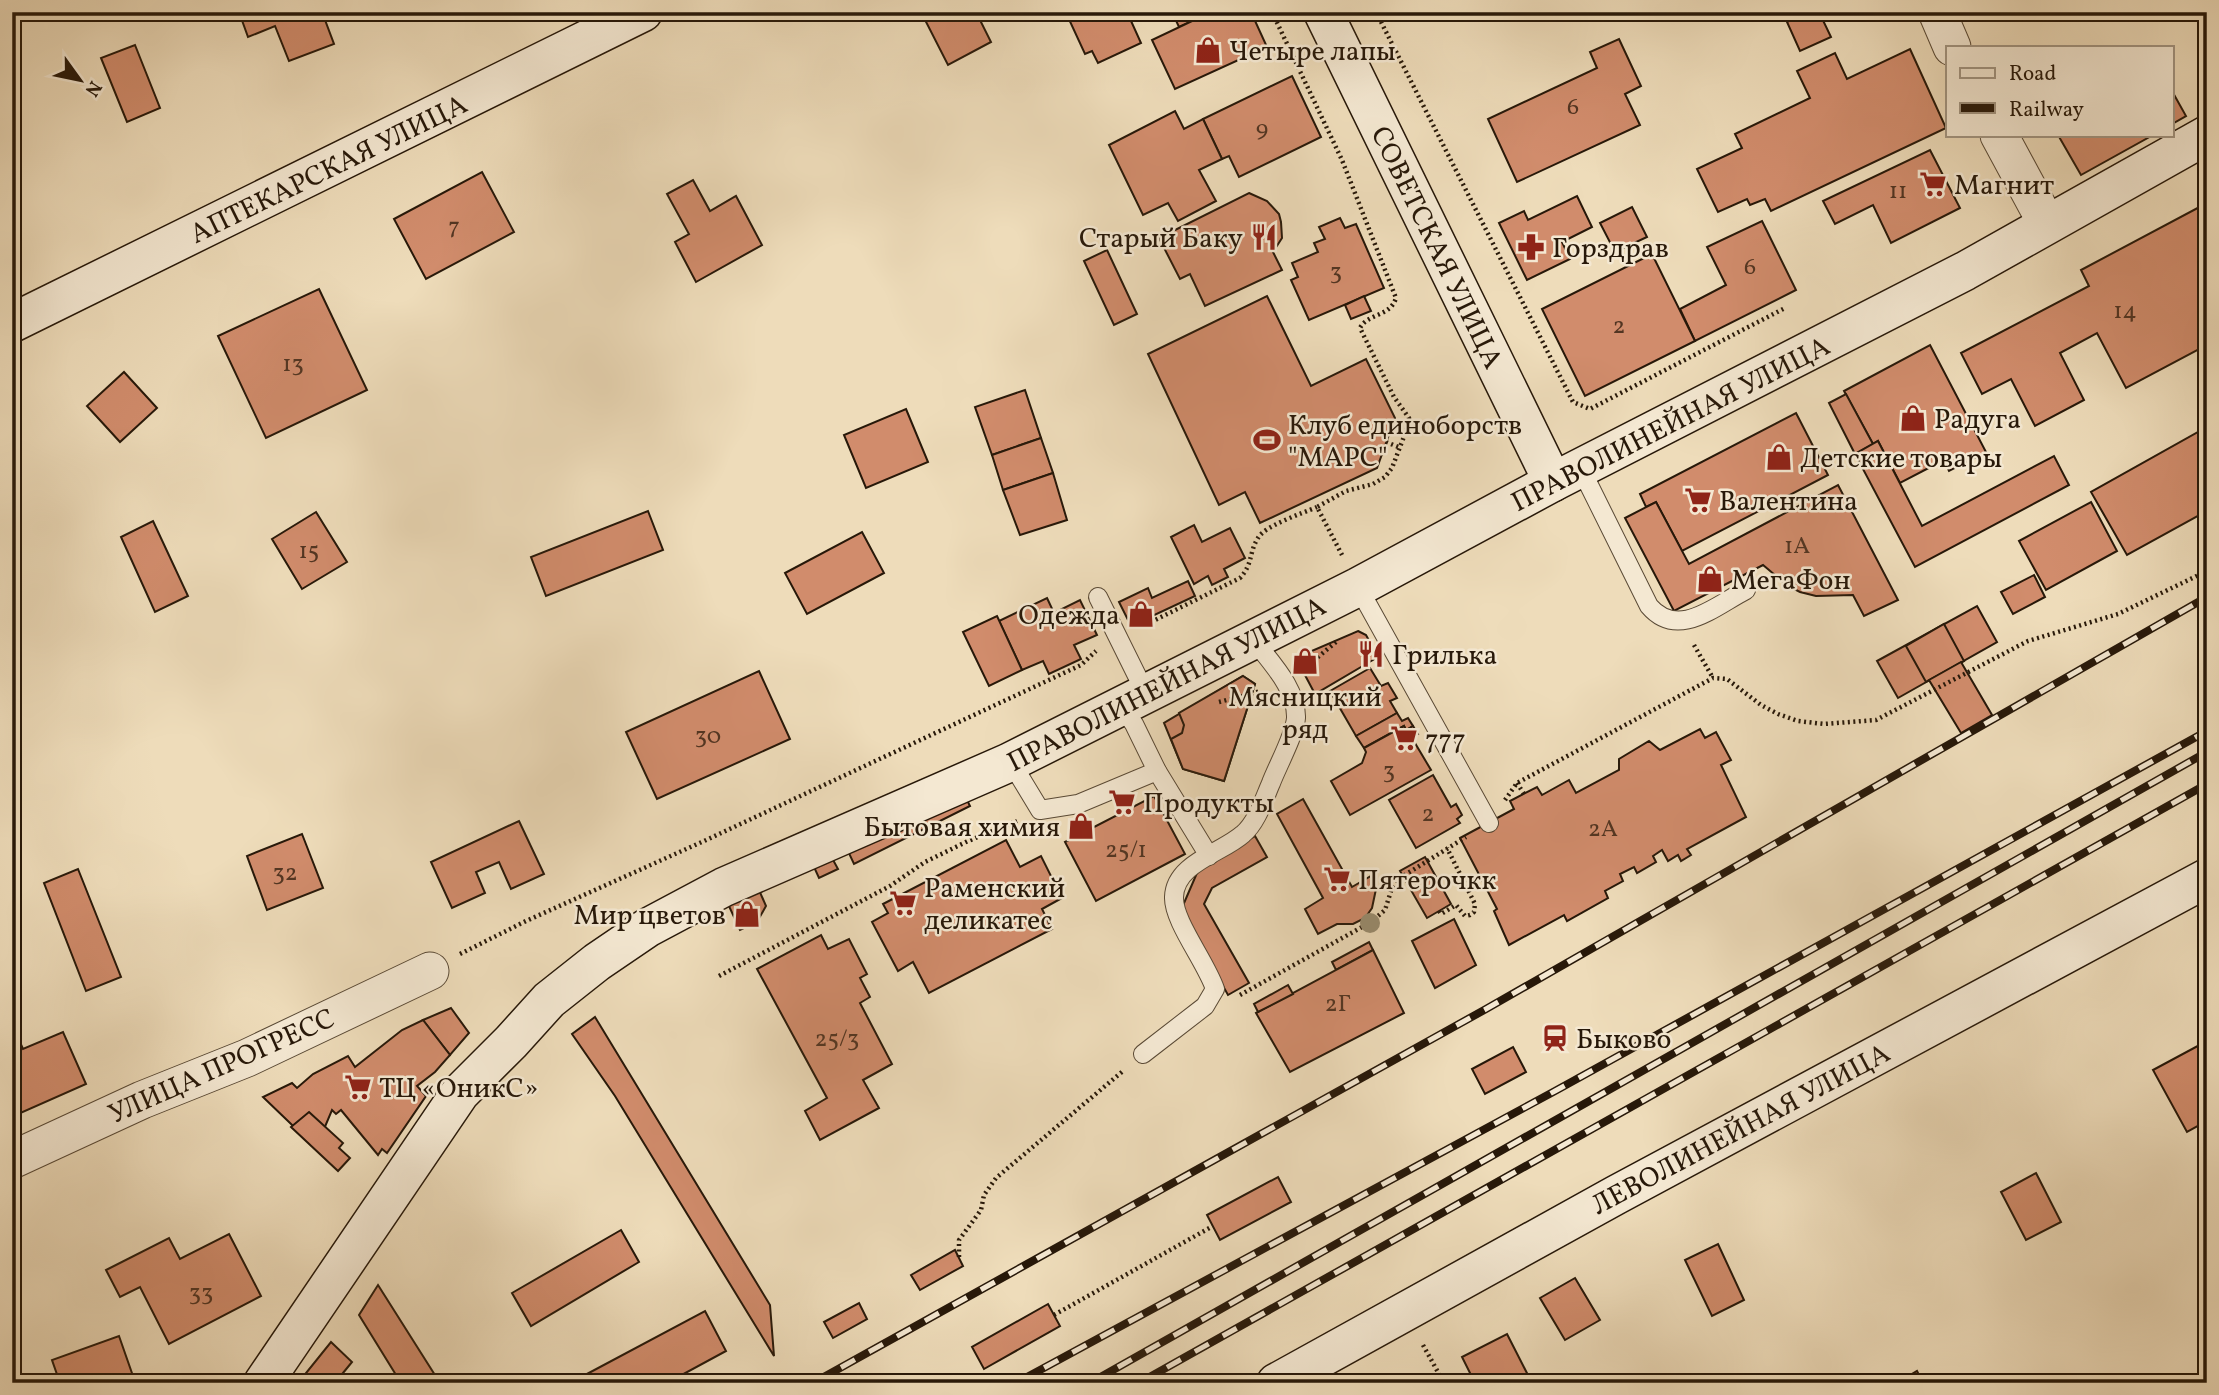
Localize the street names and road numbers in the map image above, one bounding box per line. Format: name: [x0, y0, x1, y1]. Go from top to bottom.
street label: АПТЕКАРСКАЯ УЛИЦА: [184, 86, 475, 255]
street label: СОВЕТСКАЯ УЛИЦА: [1360, 120, 1512, 376]
street label: ПРАВОЛИНЕЙНАЯ УЛИЦА: [1505, 328, 1837, 523]
street label: ПРАВОЛИНЕЙНАЯ УЛИЦА: [1001, 588, 1333, 783]
street label: УЛИЦА ПРОГРЕСС: [103, 1000, 341, 1135]
street label: ЛЕВОЛИНЕЙНАЯ УЛИЦА: [1585, 1035, 1898, 1226]

